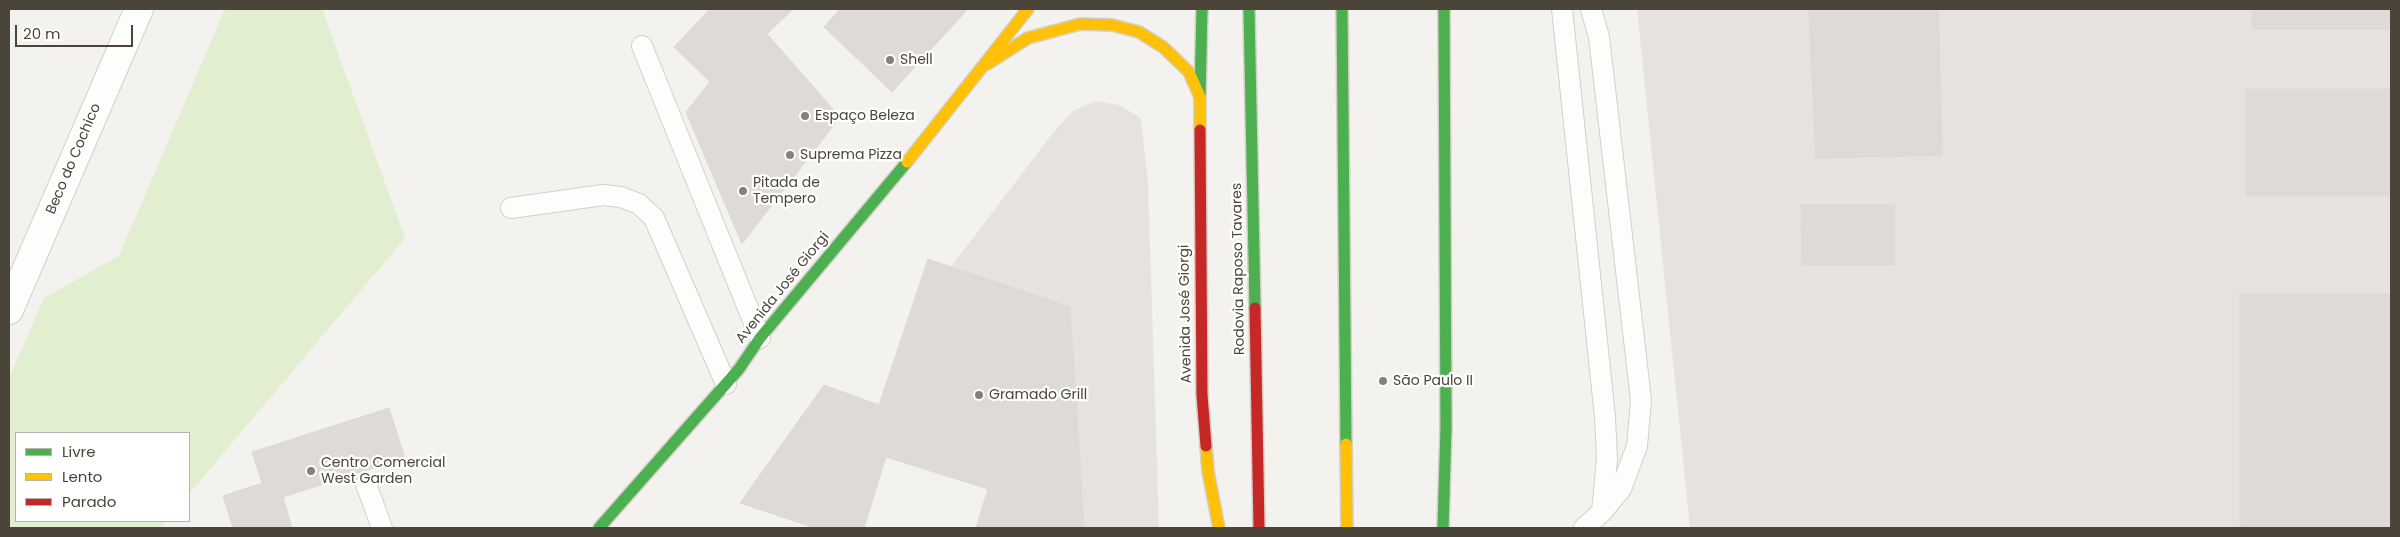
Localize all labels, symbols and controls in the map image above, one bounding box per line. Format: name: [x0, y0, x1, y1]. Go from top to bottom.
scale bar: [18, 15, 135, 47]
text: 20 m: [23, 23, 61, 44]
place label: Shell: [900, 52, 933, 68]
marker: Shell: [884, 54, 896, 66]
street label: Beco do Cochico: [43, 101, 105, 217]
place label: Espaço Beleza: [815, 108, 915, 124]
marker: Espaço Beleza: [799, 110, 811, 122]
place label: Suprema Pizza: [800, 147, 902, 163]
marker: Suprema Pizza: [784, 149, 796, 161]
place label: Pitada de Tempero: [753, 175, 820, 208]
street label: Rodovia Raposo Tavares: [1229, 183, 1249, 355]
marker: Pitada de Tempero: [737, 185, 749, 197]
street label: Avenida José Giorgi: [733, 229, 833, 347]
street label: Avenida José Giorgi: [1176, 245, 1196, 383]
place label: São Paulo II: [1393, 373, 1473, 389]
marker: São Paulo II: [1377, 375, 1389, 387]
place label: Gramado Grill: [989, 387, 1087, 403]
marker: Gramado Grill: [973, 389, 985, 401]
legend: [15, 432, 190, 522]
text: Livre: [62, 441, 95, 462]
place label: Centro Comercial West Garden: [321, 455, 445, 488]
marker: Centro Comercial West Garden: [305, 465, 317, 477]
text: Lento: [62, 466, 102, 487]
text: Parado: [62, 491, 116, 512]

